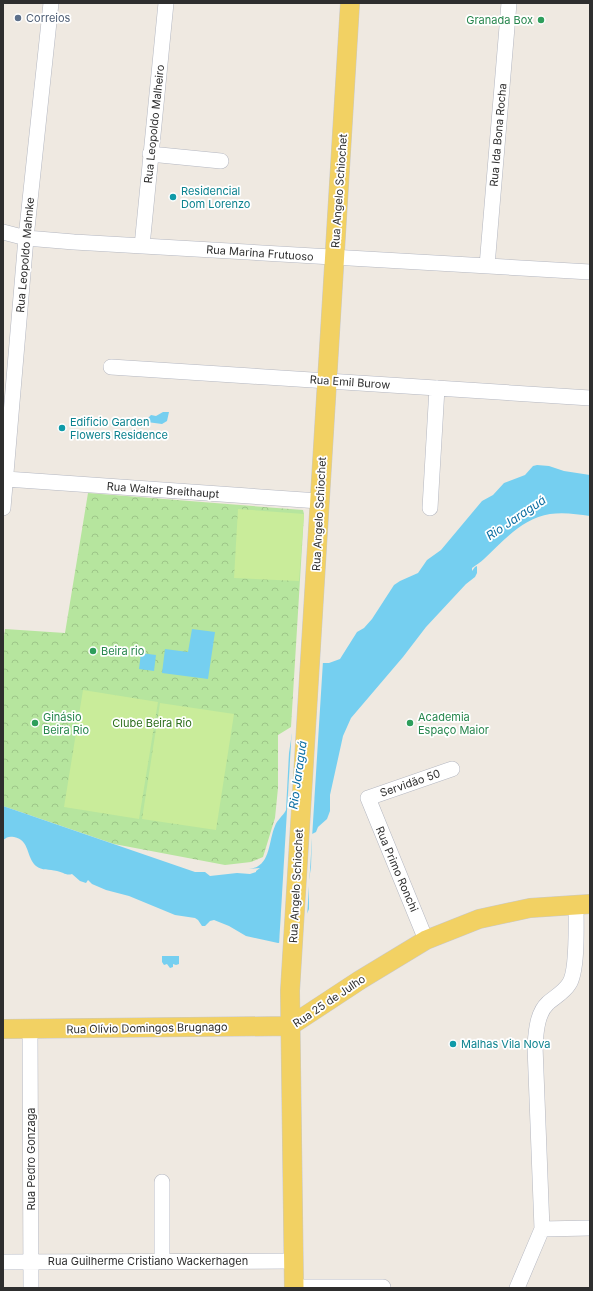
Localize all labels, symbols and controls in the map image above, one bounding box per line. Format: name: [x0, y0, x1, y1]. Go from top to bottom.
place label: Correios: [26, 11, 71, 25]
marker: Correios: [13, 13, 23, 23]
place label: Granada Box: [466, 13, 533, 27]
marker: Granada Box: [536, 15, 546, 25]
street label: Rua Leopoldo Malheiro: [141, 63, 167, 184]
street label: Rua Ida Bona Rocha: [487, 83, 509, 187]
street label: Rua Angelo Schiochet: [328, 133, 350, 249]
place label: Residencial Dom Lorenzo: [181, 184, 251, 211]
marker: Residencial Dom Lorenzo: [168, 192, 178, 202]
street label: Rua Leopoldo Mahnke: [13, 197, 37, 313]
street label: Rua Marina Frutuoso: [206, 242, 315, 264]
street label: Rua Emil Burow: [309, 372, 391, 392]
place label: Edificio Garden Flowers Residence: [70, 415, 168, 442]
marker: Edificio Garden Flowers Residence: [57, 423, 67, 433]
street label: Rua Angelo Schiochet: [309, 456, 329, 571]
street label: Rua Walter Breithaupt: [106, 479, 220, 501]
water label: Rio Jaraguá: [483, 492, 548, 543]
place label: Beira rio: [101, 644, 145, 658]
marker: Beira rio: [88, 646, 98, 656]
place label: Ginásio Beira Rio: [43, 710, 89, 737]
place label: Academia Espaço Maior: [418, 710, 489, 737]
park label: Clube Beira Rio: [112, 716, 192, 730]
marker: Ginásio Beira Rio: [30, 718, 40, 728]
marker: Academia Espaço Maior: [405, 718, 415, 728]
water label: Rio Jaraguá: [285, 740, 310, 810]
street label: Servidão 50: [378, 766, 442, 800]
street label: Rua Primo Ronchi: [373, 824, 421, 914]
street label: Rua Angelo Schiochet: [286, 828, 306, 943]
street label: Rua 25 de Julho: [290, 971, 368, 1030]
street label: Rua Olívio Domingos Brugnago: [66, 1020, 228, 1036]
place label: Malhas Vila Nova: [461, 1037, 551, 1051]
marker: Malhas Vila Nova: [448, 1039, 458, 1049]
street label: Rua Pedro Gonzaga: [24, 1107, 38, 1211]
street label: Rua Guilherme Cristiano Wackerhagen: [48, 1254, 248, 1268]

